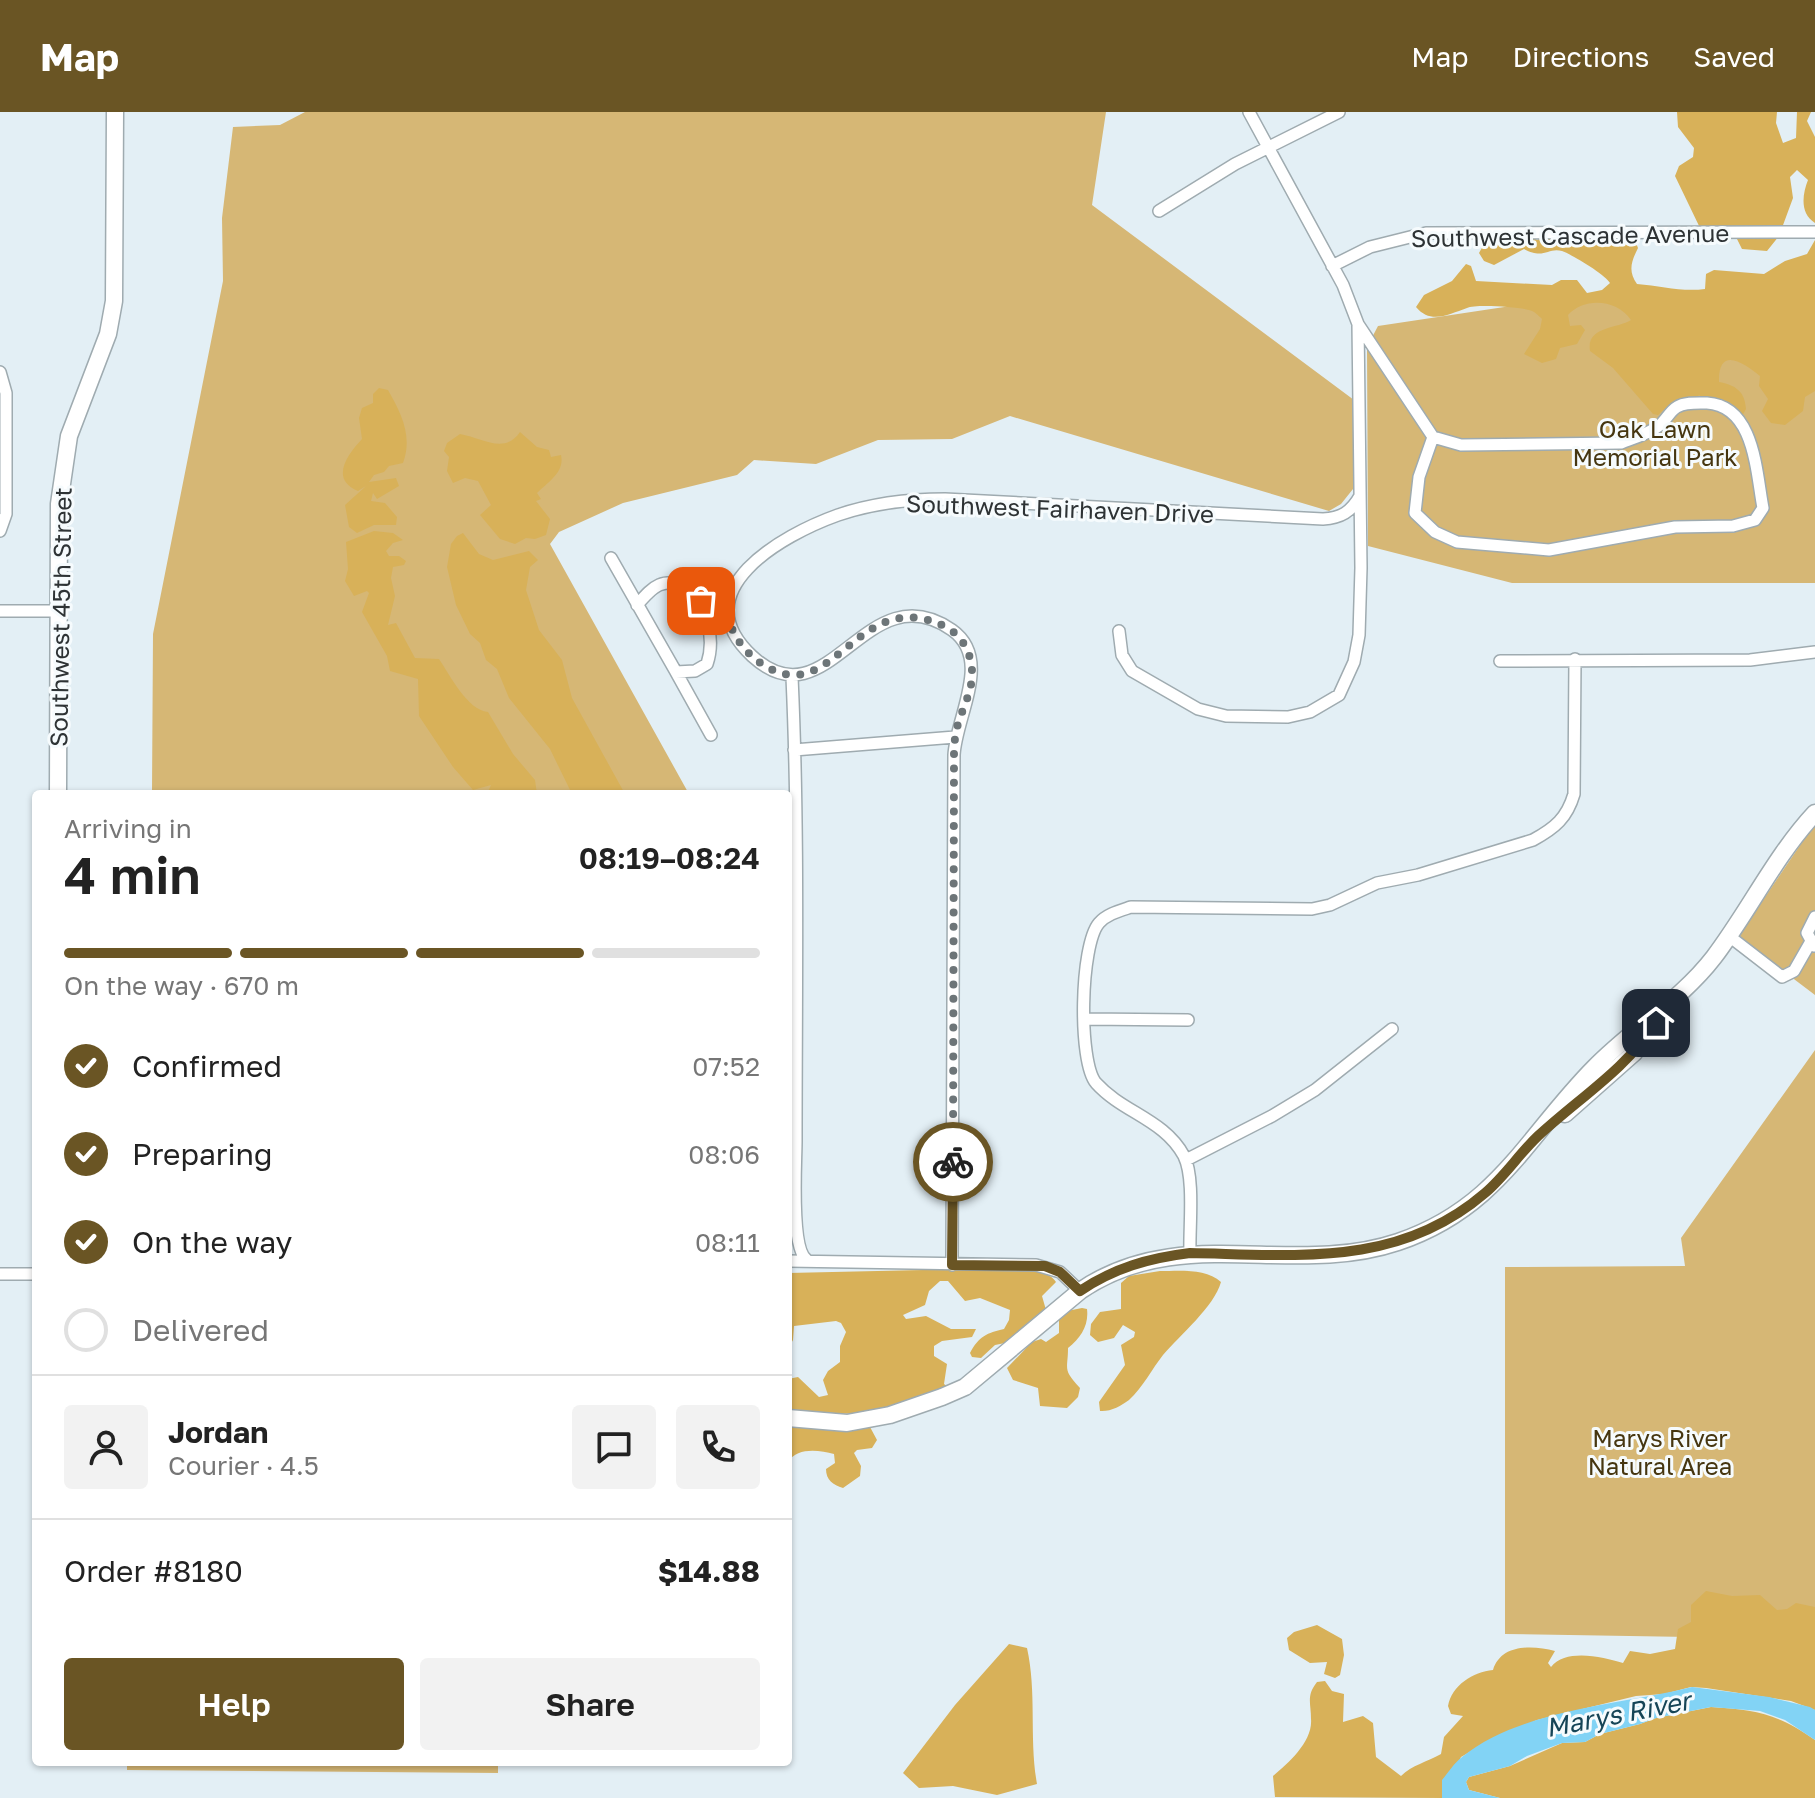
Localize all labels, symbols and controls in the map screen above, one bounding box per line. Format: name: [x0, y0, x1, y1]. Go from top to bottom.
text: Map: [40, 34, 119, 79]
text: Map: [1411, 40, 1468, 73]
text: Directions: [1512, 40, 1649, 73]
text: Saved: [1693, 40, 1775, 73]
street label: Southwest Cascade Avenue: [1411, 218, 1729, 252]
park label: Oak Lawn Memorial Park: [1572, 414, 1738, 471]
street label: Southwest 45th Street: [43, 487, 77, 747]
street label: Southwest Fairhaven Drive: [906, 488, 1214, 528]
pin: [667, 567, 735, 635]
icon: bag: [679, 579, 723, 623]
text: Arriving in: [64, 813, 192, 844]
text: 08:19–08:24: [579, 840, 760, 876]
text: 4 min: [64, 843, 201, 905]
text: On the way · 670 m: [64, 970, 299, 1001]
pin: [1622, 989, 1690, 1057]
icon: home: [1634, 1001, 1678, 1045]
icon: check: [64, 1044, 108, 1088]
text: Confirmed: [132, 1048, 282, 1084]
text: 07:52: [692, 1051, 760, 1082]
courier: [913, 1122, 993, 1202]
icon: check: [64, 1132, 108, 1176]
text: Preparing: [132, 1136, 273, 1172]
text: 08:06: [688, 1139, 760, 1170]
icon: bike: [931, 1140, 975, 1184]
icon: check: [64, 1220, 108, 1264]
text: On the way: [132, 1224, 292, 1260]
text: 08:11: [695, 1227, 760, 1258]
text: Delivered: [132, 1312, 269, 1348]
button: person: [64, 1405, 148, 1489]
button: chat: [572, 1405, 656, 1489]
button: phone: [676, 1405, 760, 1489]
text: Jordan: [168, 1414, 268, 1450]
park label: Marys River Natural Area: [1588, 1423, 1732, 1480]
text: Courier · 4.5: [168, 1450, 319, 1481]
text: Order #8180: [64, 1553, 243, 1589]
text: $14.88: [658, 1553, 760, 1589]
button: Help: [64, 1658, 404, 1750]
button: Share: [420, 1658, 760, 1750]
water label: Marys River: [1543, 1684, 1697, 1743]

